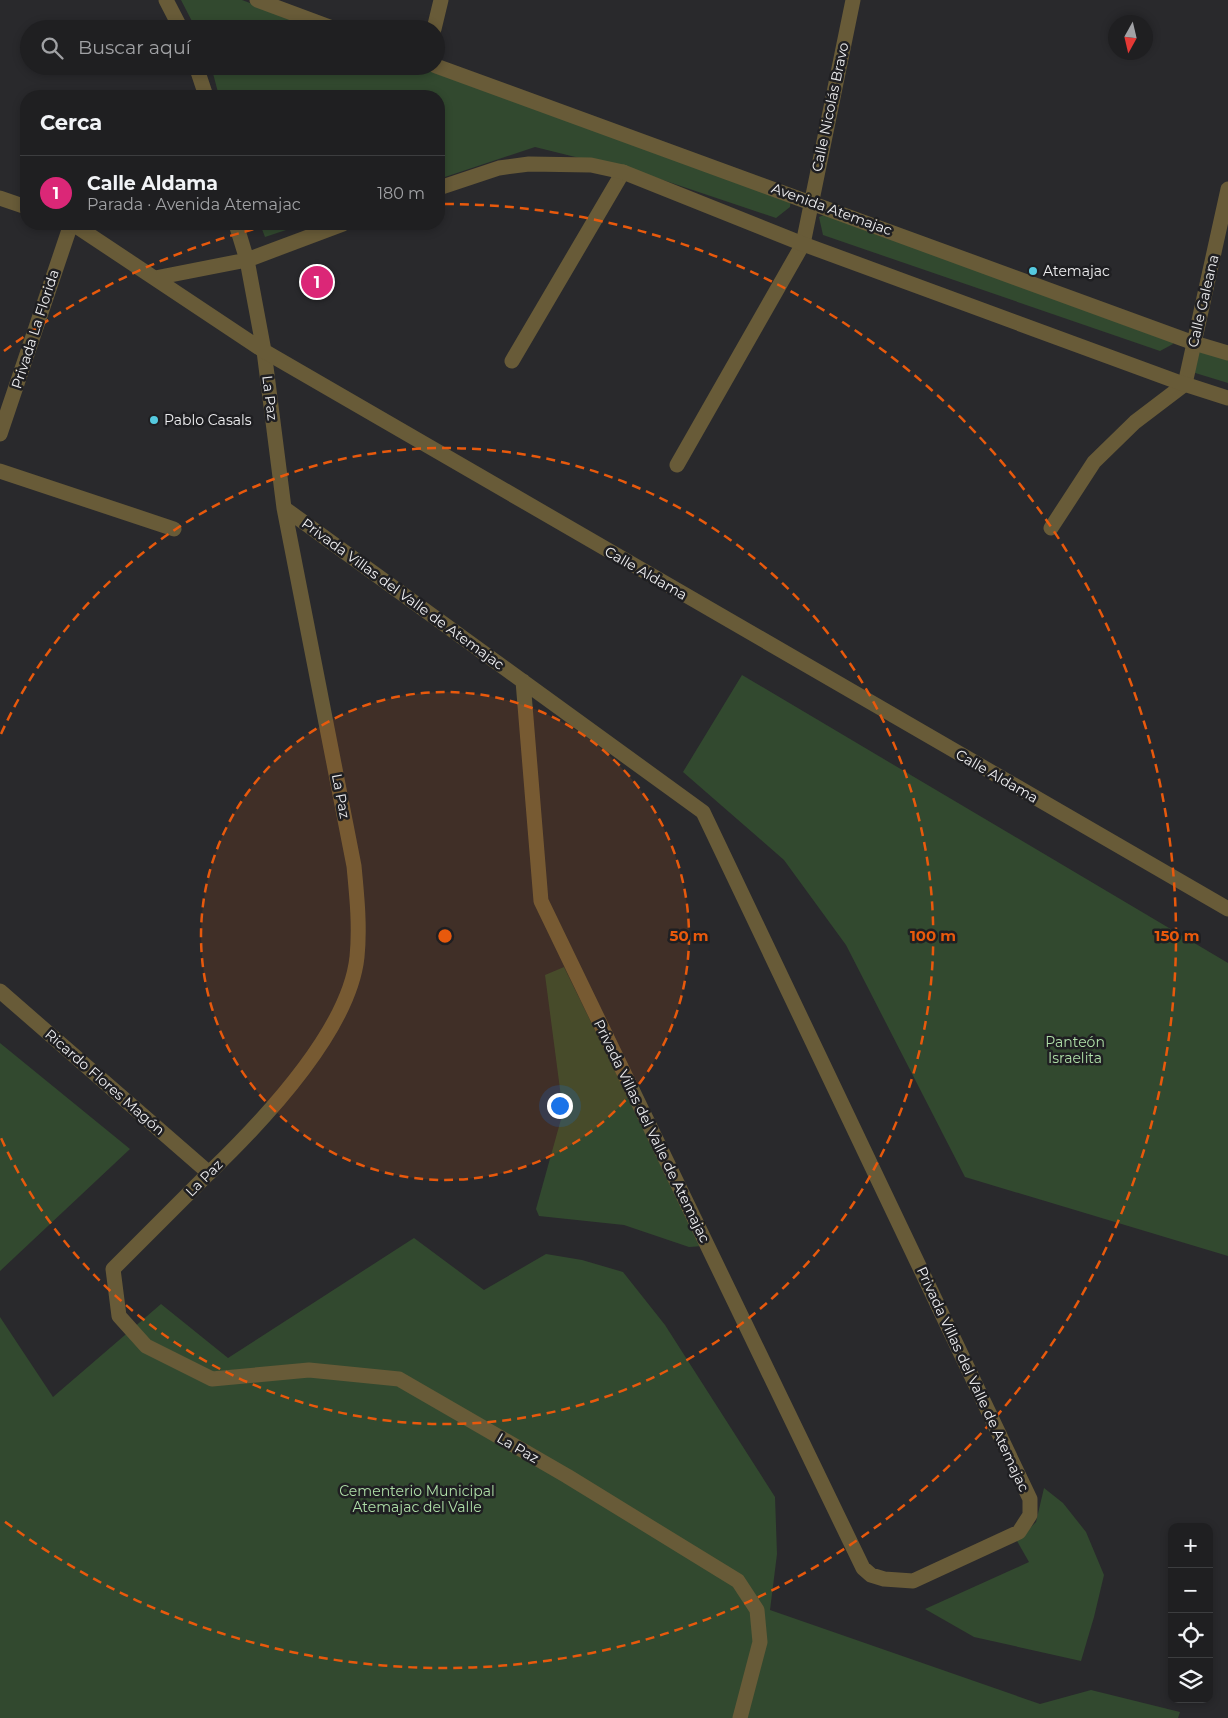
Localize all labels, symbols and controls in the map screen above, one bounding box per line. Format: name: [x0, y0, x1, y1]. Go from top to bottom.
north arrow: [1108, 15, 1153, 60]
search box: [20, 20, 445, 75]
icon: search: [38, 34, 66, 62]
text: Buscar aquí: [78, 36, 191, 59]
street label: Calle Nicolás Bravo: [807, 40, 853, 173]
text: Cerca: [40, 110, 102, 135]
text: Calle Aldama: [87, 172, 218, 195]
street label: Avenida Atemajac: [769, 179, 895, 239]
text: 1: [53, 184, 59, 203]
text: 180 m: [377, 184, 425, 203]
text: Parada · Avenida Atemajac: [87, 195, 301, 214]
street label: Calle Galeana: [1184, 253, 1222, 349]
place label: Atemajac: [1043, 262, 1110, 280]
pin: 1: [301, 263, 333, 301]
marker: Atemajac: [1027, 265, 1039, 277]
street label: Privada La Florida: [7, 267, 63, 391]
street label: La Paz: [258, 374, 282, 422]
place label: Pablo Casals: [164, 411, 252, 429]
marker: Pablo Casals: [148, 414, 160, 426]
street label: Privada Villas del Valle de Atemajac: [298, 514, 508, 674]
street label: Calle Aldama: [601, 542, 691, 604]
street label: Calle Aldama: [952, 745, 1042, 807]
street label: La Paz: [328, 772, 354, 820]
text: 50 m: [669, 926, 709, 945]
text: 100 m: [910, 926, 956, 945]
text: 150 m: [1155, 926, 1199, 945]
centre of rings: [436, 927, 454, 945]
street label: Privada Villas del Valle de Atemajac: [590, 1016, 714, 1246]
street label: Ricardo Flores Magón: [41, 1025, 169, 1139]
park label: Panteón Israelita: [1045, 1033, 1105, 1067]
your location: [547, 1093, 573, 1119]
street label: La Paz: [182, 1156, 226, 1200]
street label: Privada Villas del Valle de Atemajac: [913, 1264, 1033, 1495]
street label: La Paz: [494, 1429, 542, 1467]
park label: Cementerio Municipal Atemajac del Valle: [339, 1482, 495, 1516]
map controls: [1168, 1523, 1213, 1703]
button: +: [1168, 1523, 1213, 1568]
button: −: [1168, 1568, 1213, 1613]
button: locate: [1168, 1613, 1213, 1658]
button: layers: [1168, 1658, 1213, 1703]

